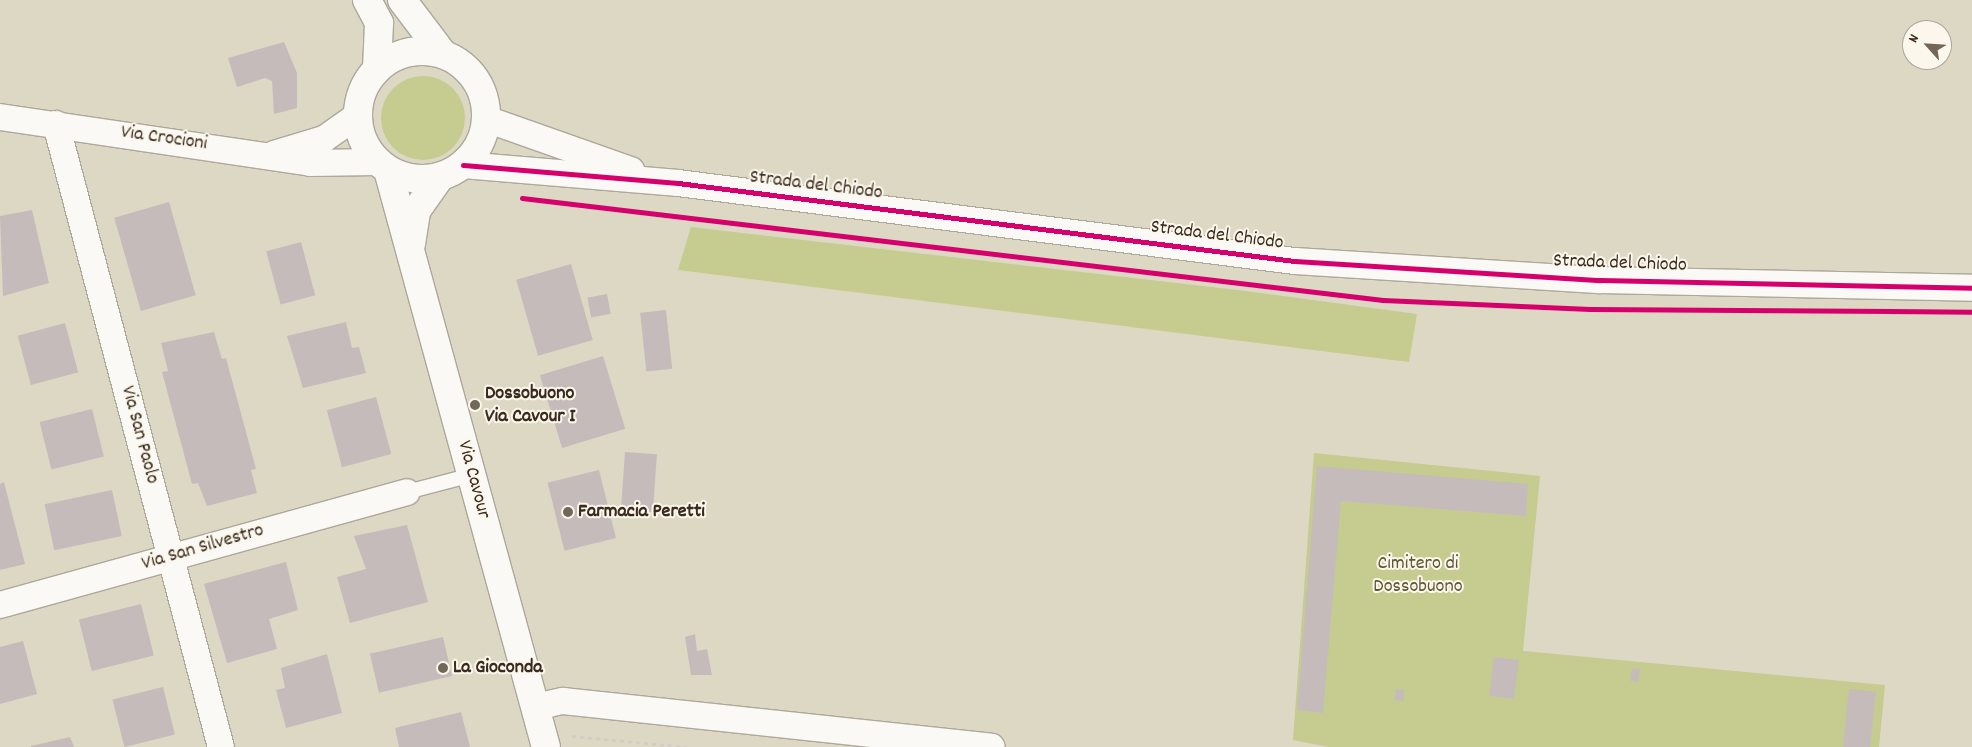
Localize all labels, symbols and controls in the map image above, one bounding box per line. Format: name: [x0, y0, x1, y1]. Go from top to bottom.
north arrow: [1902, 20, 1952, 70]
text: N: [1904, 31, 1925, 46]
street label: Via Crocioni: [119, 121, 209, 157]
street label: Strada del Chiodo: [748, 166, 884, 206]
street label: Strada del Chiodo: [1149, 216, 1285, 256]
street label: Strada del Chiodo: [1553, 250, 1687, 278]
place label: Dossobuono Via Cavour I: [485, 382, 576, 429]
street label: Via San Paolo: [114, 383, 164, 487]
marker: Dossobuono Via Cavour I: [469, 399, 481, 411]
street label: Via Cavour: [451, 438, 495, 522]
place label: Farmacia Peretti: [578, 500, 705, 524]
marker: Farmacia Peretti: [562, 506, 574, 518]
street label: Via San Silvestro: [139, 519, 267, 577]
park label: Cimitero di Dossobuono: [1373, 553, 1463, 600]
place label: La Gioconda: [453, 656, 543, 680]
marker: La Gioconda: [437, 662, 449, 674]

